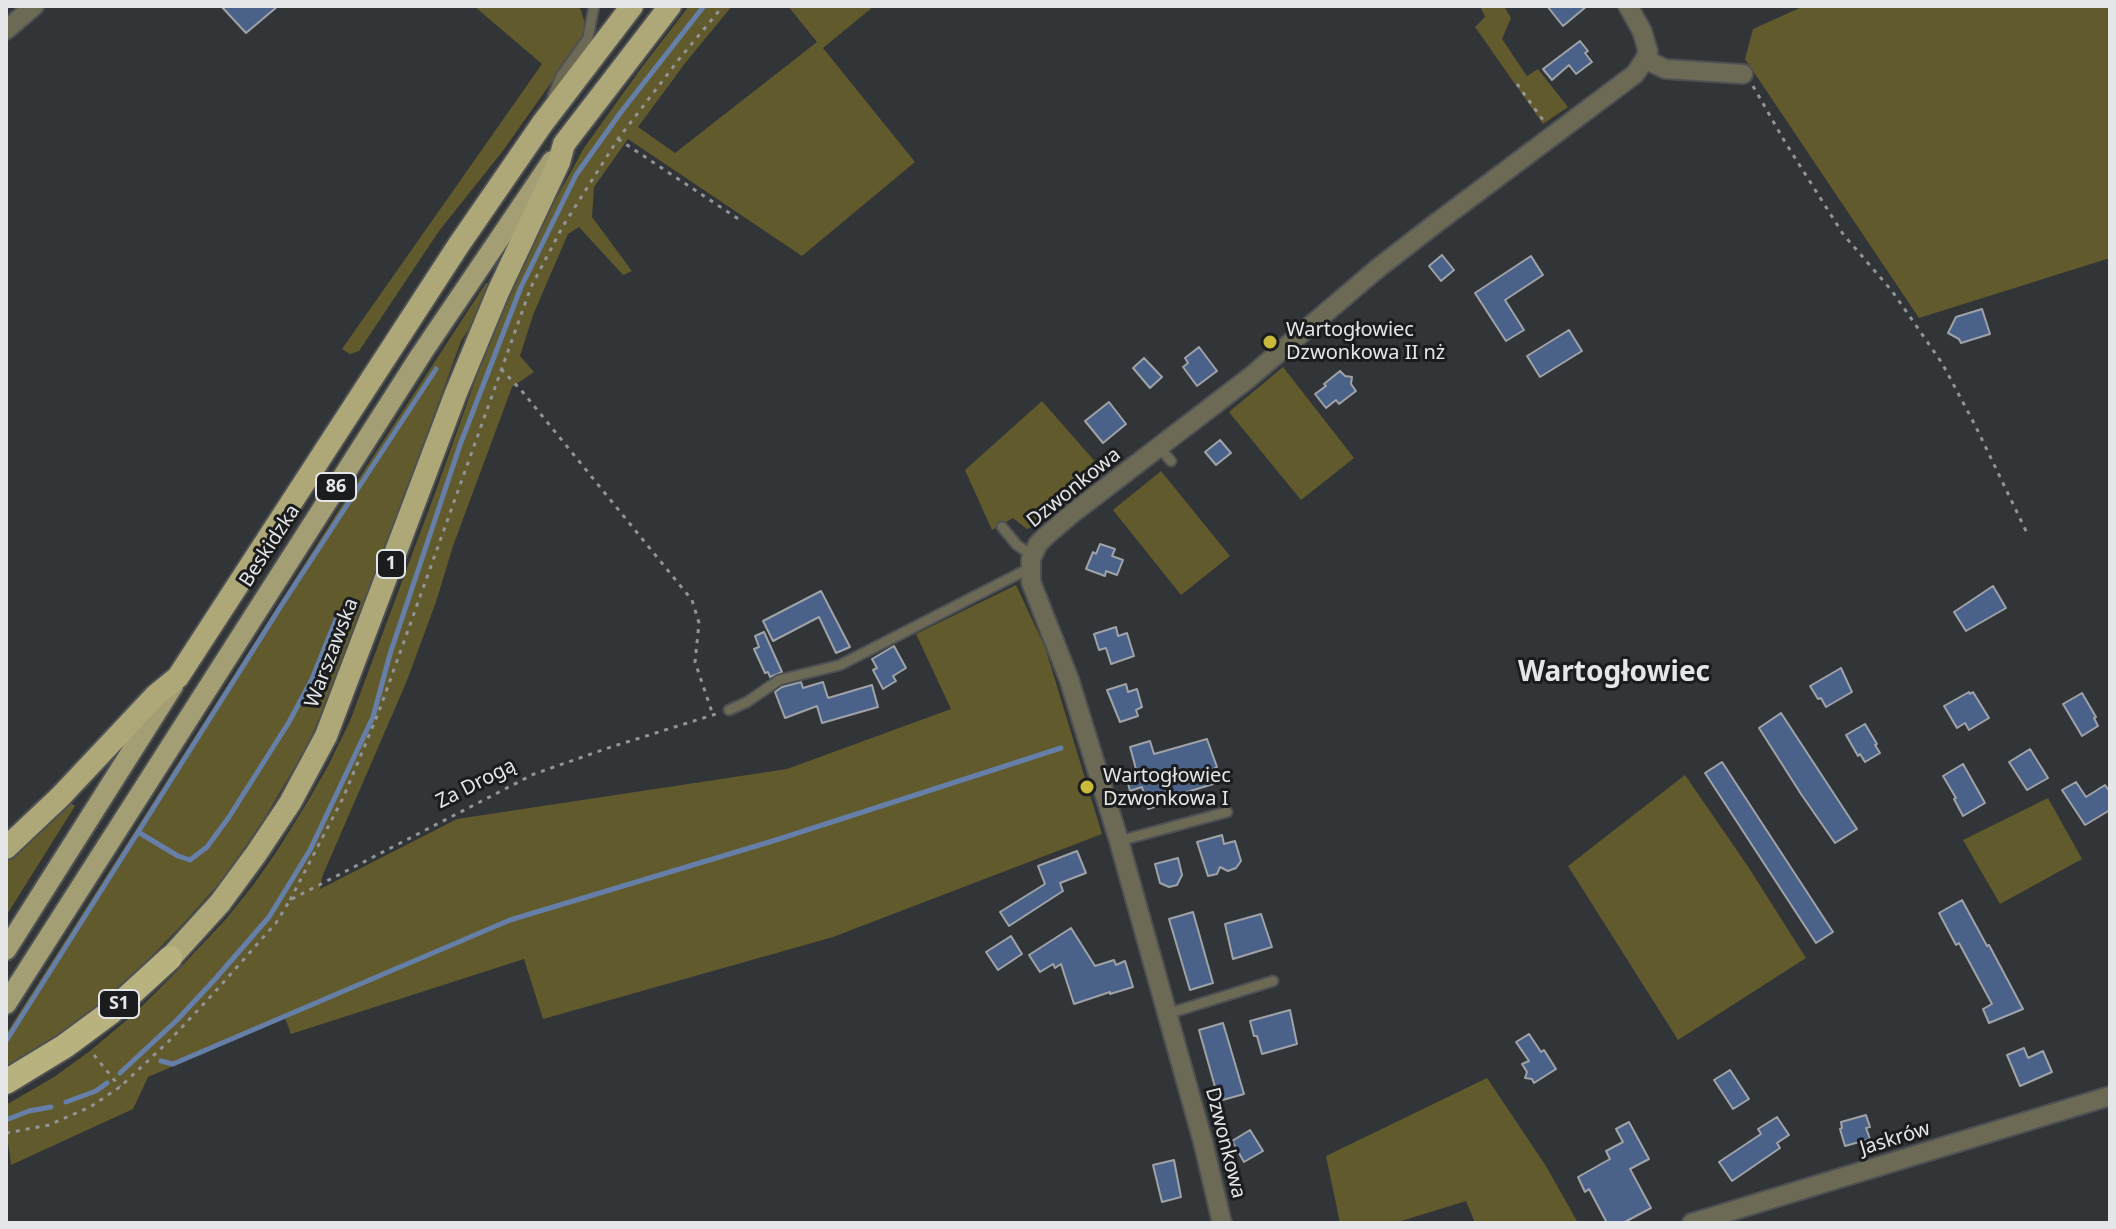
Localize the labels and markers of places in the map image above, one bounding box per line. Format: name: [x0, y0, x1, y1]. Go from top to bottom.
place label: Wartogłowiec Dzwonkowa II nż: [1286, 318, 1445, 365]
marker: Wartogłowiec Dzwonkowa II nż: [1261, 333, 1279, 351]
place label: Wartogłowiec Dzwonkowa I: [1103, 764, 1231, 811]
marker: Wartogłowiec Dzwonkowa I: [1078, 778, 1096, 796]

